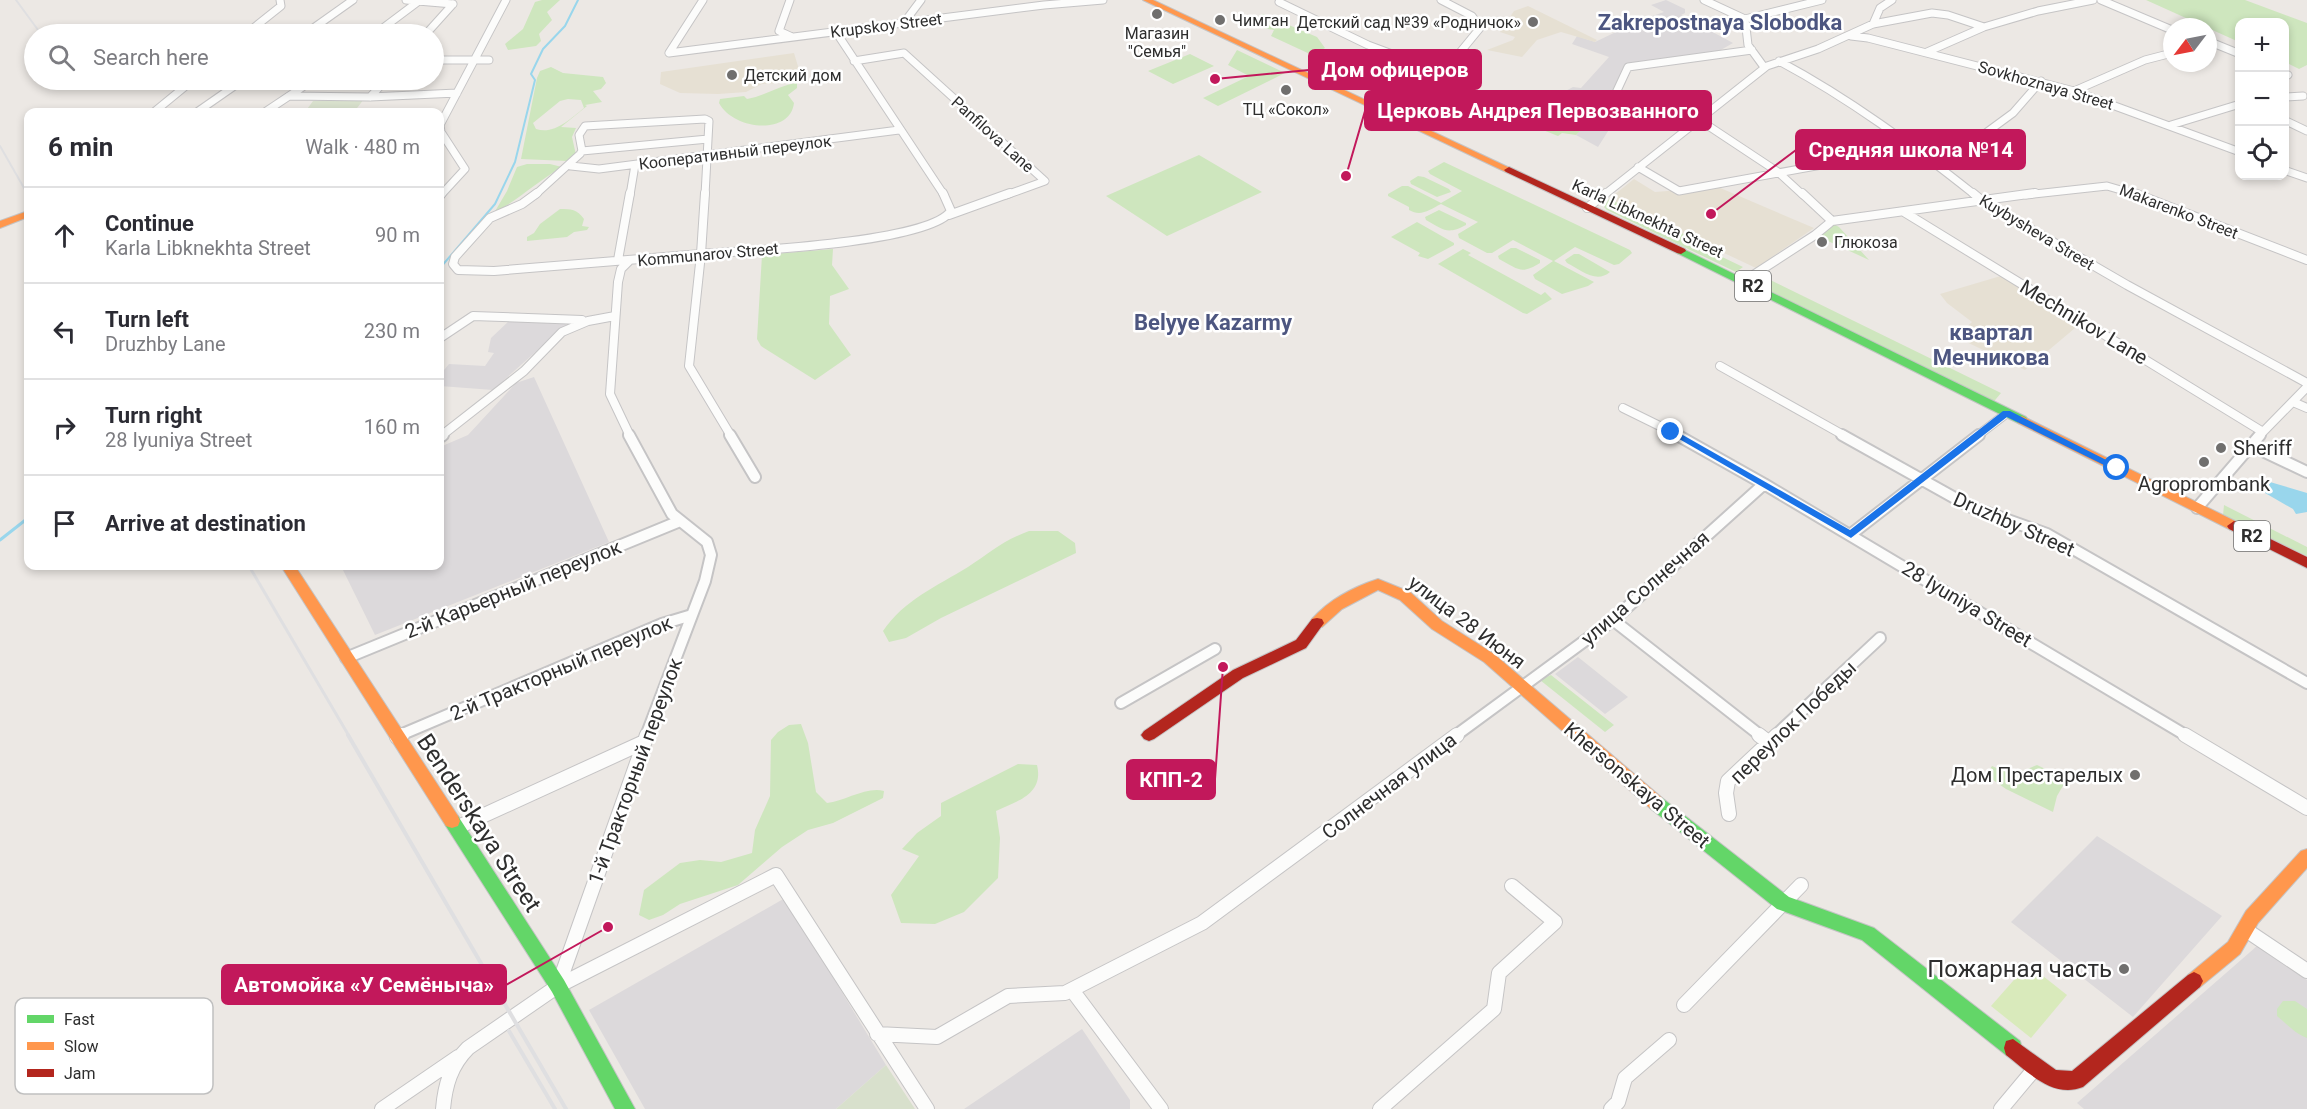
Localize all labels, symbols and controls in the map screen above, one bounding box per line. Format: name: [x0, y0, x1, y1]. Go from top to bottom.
marker: Магазин "Семья": [1150, 7, 1164, 21]
street label: Krupskoy Street: [829, 9, 943, 42]
district label: Zakrepostnaya Slobodka: [1598, 10, 1843, 35]
place label: Чимган: [1232, 11, 1289, 30]
marker: Чимган: [1213, 13, 1227, 27]
place label: Детский сад №39 «Родничок»: [1297, 13, 1521, 32]
marker: Детский сад №39 «Родничок»: [1526, 15, 1540, 29]
north arrow: [2163, 18, 2217, 72]
map controls: [2235, 18, 2289, 180]
button: +: [2235, 18, 2289, 72]
search box: [24, 24, 444, 90]
place label: Магазин "Семья": [1125, 24, 1189, 61]
icon: search: [45, 41, 78, 74]
text: Search here: [93, 45, 209, 70]
callout: Дом офицеров: [1309, 50, 1481, 89]
street label: Sovkhoznaya Street: [1976, 57, 2116, 114]
text: Дом офицеров: [1321, 58, 1469, 82]
place label: Детский дом: [744, 66, 842, 85]
marker: Детский дом: [725, 68, 739, 82]
button: −: [2235, 72, 2289, 126]
marker: ТЦ «Сокол»: [1279, 83, 1293, 97]
callout: Церковь Андрея Первозванного: [1365, 91, 1711, 130]
street label: Panfilova Lane: [948, 92, 1038, 176]
text: Церковь Андрея Первозванного: [1377, 99, 1699, 123]
place label: ТЦ «Сокол»: [1243, 100, 1329, 119]
button: locate: [2235, 126, 2289, 180]
callout: Средняя школа №14: [1796, 130, 2025, 169]
street label: Кооперативный переулок: [638, 131, 833, 174]
text: 6 min: [48, 132, 113, 162]
text: Walk · 480 m: [305, 135, 420, 159]
text: Средняя школа №14: [1809, 138, 2013, 162]
street label: Karla Libknekhta Street: [1569, 175, 1726, 262]
street label: Makarenko Street: [2117, 180, 2241, 243]
street label: Kuybysheva Street: [1976, 191, 2098, 274]
text: Continue: [105, 211, 194, 236]
icon: ahead: [48, 219, 81, 252]
text: 90 m: [375, 223, 420, 247]
place label: Глюкоза: [1834, 233, 1898, 252]
marker: Глюкоза: [1815, 235, 1829, 249]
text: Karla Libknekhta Street: [105, 236, 311, 260]
street label: Kommunarov Street: [637, 239, 779, 270]
road number: R2: [1735, 271, 1771, 301]
street label: Mechnikov Lane: [2016, 274, 2152, 370]
text: Turn left: [105, 307, 189, 332]
district label: Belyye Kazarmy: [1134, 310, 1293, 335]
icon: left: [48, 315, 81, 348]
text: 230 m: [364, 319, 420, 343]
district label: квартал Мечникова: [1933, 320, 2050, 370]
text: Druzhby Lane: [105, 332, 226, 356]
text: Turn right: [105, 403, 202, 428]
icon: right: [48, 411, 81, 444]
text: 160 m: [364, 415, 420, 439]
route end: [1657, 418, 1683, 444]
text: 28 Iyuniya Street: [105, 428, 252, 452]
place label: Sheriff: [2233, 436, 2292, 460]
marker: Sheriff: [2214, 441, 2228, 455]
route start: [2103, 454, 2129, 480]
marker: Agroprombank: [2197, 455, 2211, 469]
place label: Agroprombank: [2138, 472, 2271, 496]
street label: Druzhby Street: [1950, 487, 2078, 561]
icon: arrive: [48, 507, 81, 540]
text: Arrive at destination: [105, 511, 306, 536]
road number: R2: [2234, 521, 2270, 551]
street label: улица Солнечная: [1576, 526, 1714, 650]
street label: 2-й Карьерный переулок: [401, 535, 625, 643]
street label: 28 Iyuniya Street: [1898, 556, 2036, 652]
street label: улица 28 Июня: [1404, 570, 1530, 674]
street label: 2-й Тракторный переулок: [446, 610, 676, 726]
street label: 1-й Тракторный переулок: [583, 655, 687, 887]
street label: переулок Победы: [1725, 655, 1861, 789]
street label: Khersonskaya Street: [1559, 717, 1715, 853]
street label: Солнечная улица: [1317, 728, 1461, 844]
street label: Benderskaya Street: [411, 729, 547, 917]
callout: КПП-2: [1127, 760, 1215, 799]
place label: Дом Престарелых: [1951, 763, 2123, 787]
text: КПП-2: [1139, 768, 1203, 792]
marker: Дом Престарелых: [2128, 768, 2142, 782]
place label: Пожарная часть: [1927, 955, 2112, 983]
marker: Пожарная часть: [2117, 962, 2131, 976]
callout: Автомойка «У Семёныча»: [222, 965, 506, 1004]
text: Автомойка «У Семёныча»: [234, 973, 494, 997]
legend: [15, 998, 213, 1094]
text: Fast: [64, 1010, 95, 1029]
text: Slow: [64, 1037, 99, 1056]
text: Jam: [64, 1064, 96, 1083]

